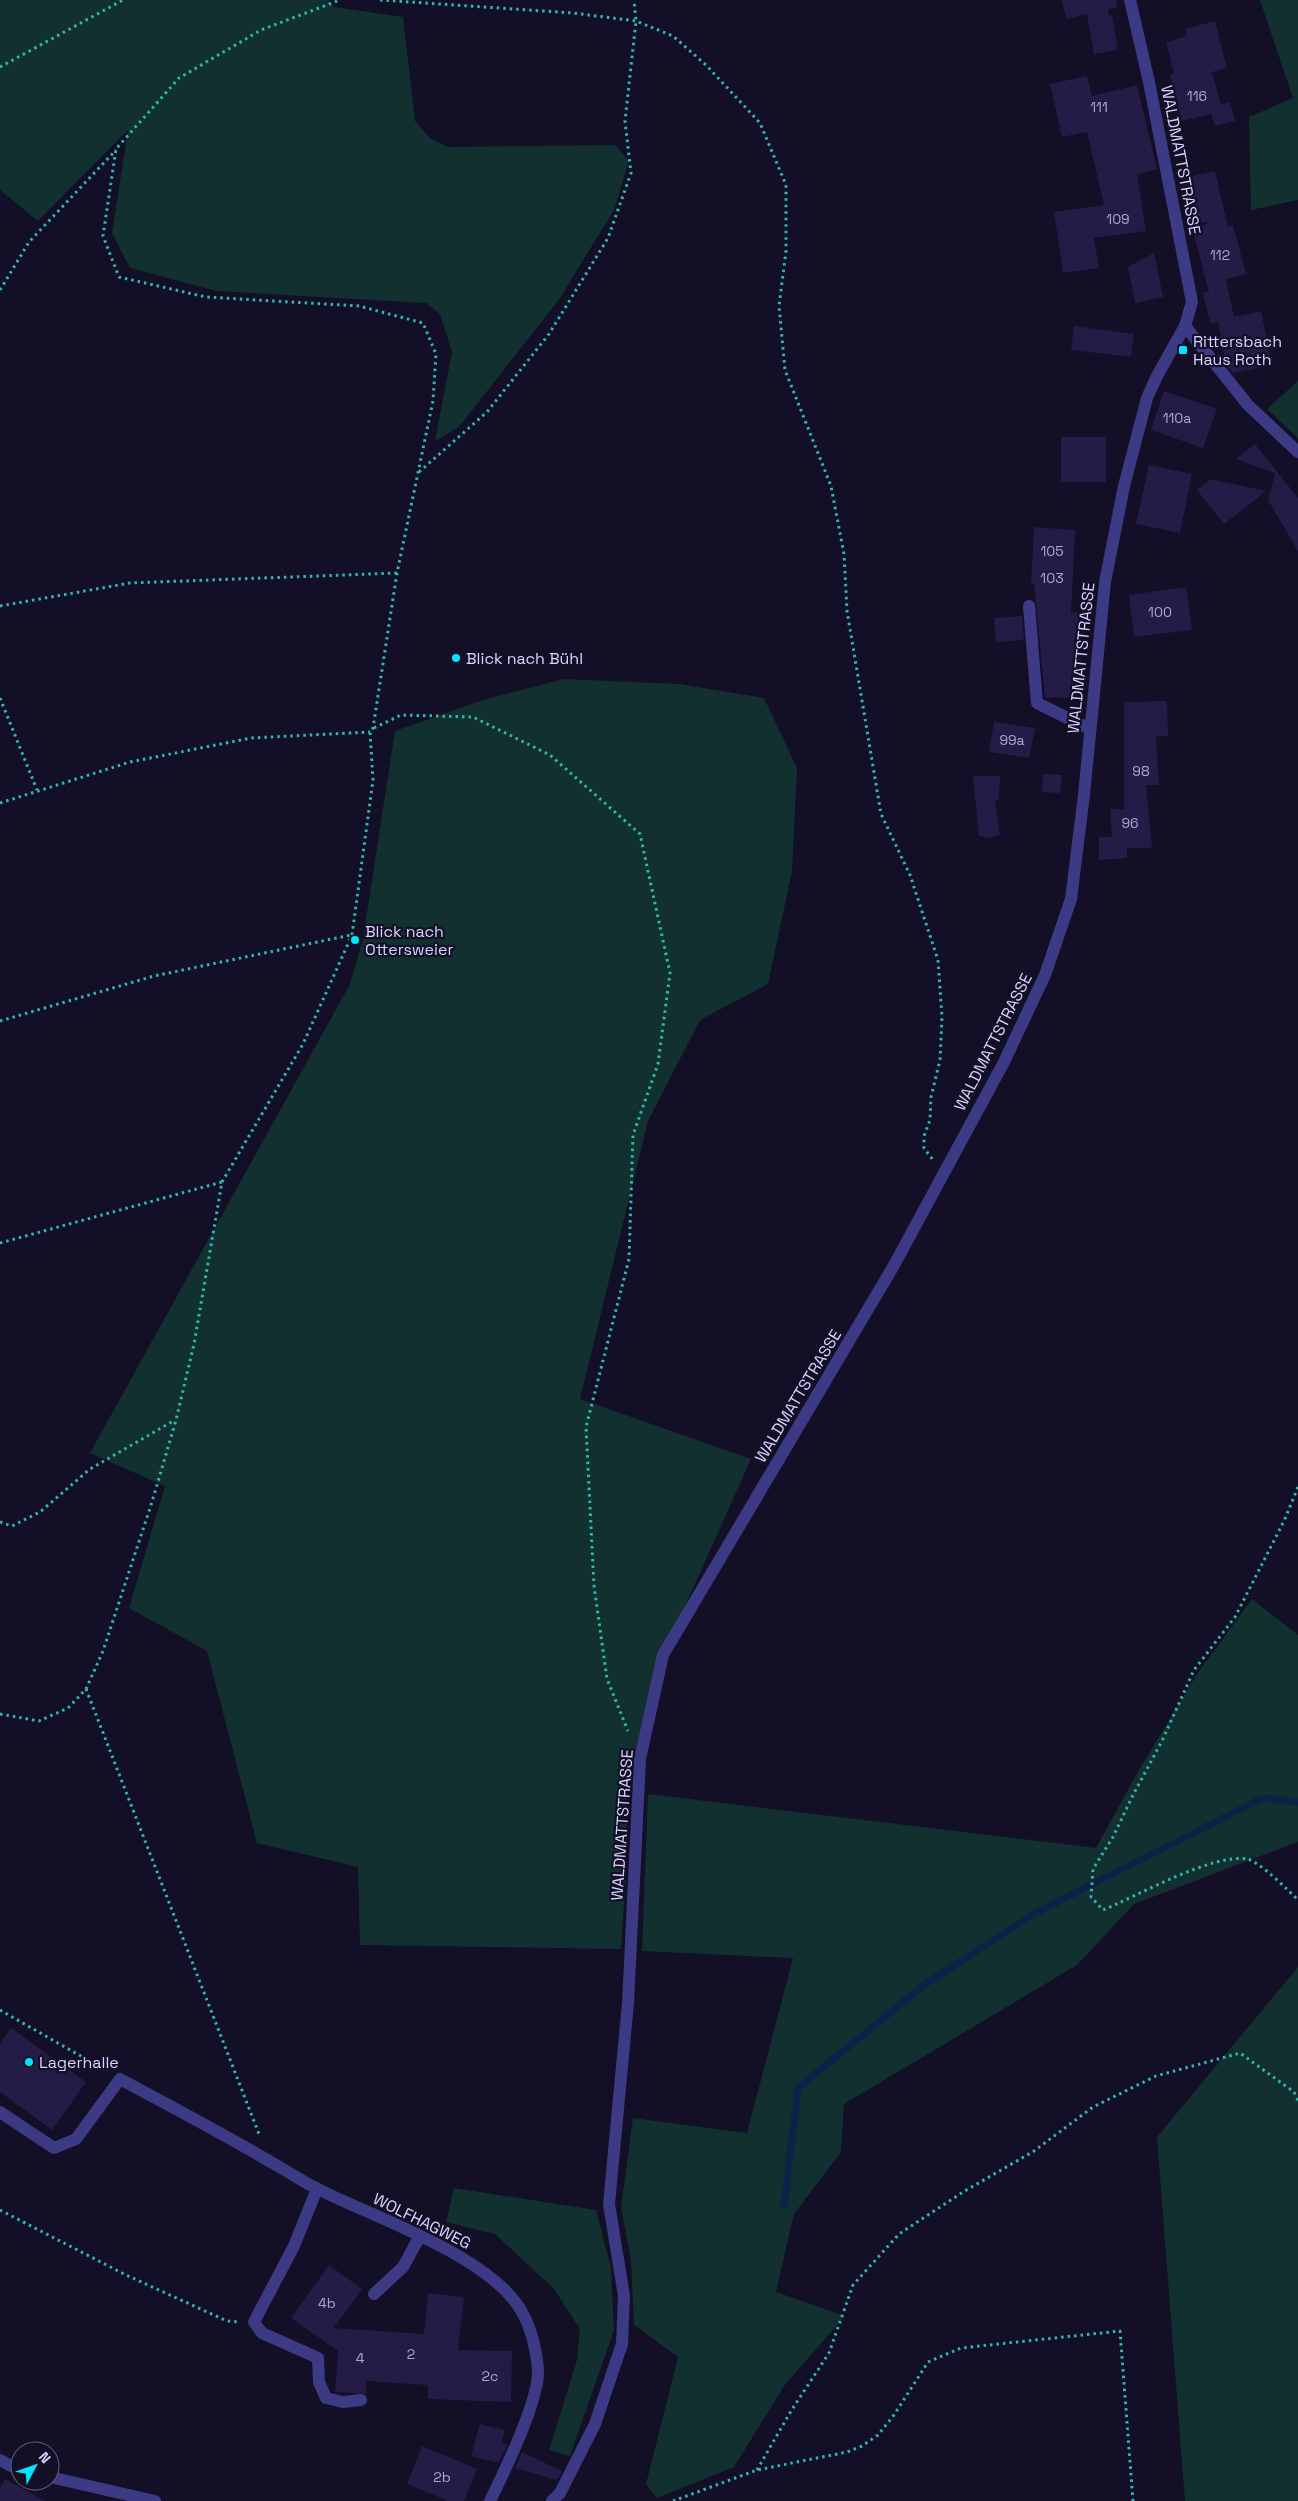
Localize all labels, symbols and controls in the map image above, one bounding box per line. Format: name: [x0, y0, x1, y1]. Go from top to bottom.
street label: WALDMATTSTRASSE: [1156, 84, 1206, 236]
house number: 116: [1187, 87, 1207, 105]
house number: 111: [1090, 98, 1108, 116]
house number: 109: [1106, 210, 1130, 228]
house number: 112: [1210, 246, 1230, 264]
place label: Rittersbach Haus Roth: [1193, 331, 1282, 370]
marker: Rittersbach Haus Roth: [1177, 344, 1189, 356]
house number: 110a: [1163, 409, 1191, 427]
house number: 105: [1040, 542, 1064, 560]
house number: 103: [1040, 569, 1064, 587]
street label: WALDMATTSTRASSE: [1063, 581, 1099, 735]
house number: 100: [1148, 603, 1172, 621]
place label: Blick nach Bühl: [466, 648, 583, 669]
marker: Blick nach Bühl: [450, 652, 462, 664]
house number: 99a: [999, 731, 1025, 749]
house number: 98: [1132, 762, 1150, 780]
house number: 96: [1121, 814, 1139, 832]
place label: Blick nach Ottersweier: [365, 921, 453, 960]
marker: Blick nach Ottersweier: [349, 934, 361, 946]
street label: WALDMATTSTRASSE: [949, 970, 1037, 1114]
street label: WALDMATTSTRASSE: [750, 1326, 846, 1466]
street label: WALDMATTSTRASSE: [606, 1749, 638, 1901]
place label: Lagerhalle: [39, 2052, 119, 2073]
marker: Lagerhalle: [23, 2056, 35, 2068]
street label: WOLFHAGWEG: [370, 2188, 474, 2254]
house number: 4b: [318, 2294, 336, 2312]
house number: 2: [407, 2345, 415, 2363]
house number: 4: [356, 2349, 365, 2367]
house number: 2c: [482, 2367, 498, 2385]
north arrow: [10, 2441, 60, 2491]
text: N: [35, 2448, 55, 2467]
house number: 2b: [433, 2468, 451, 2486]

